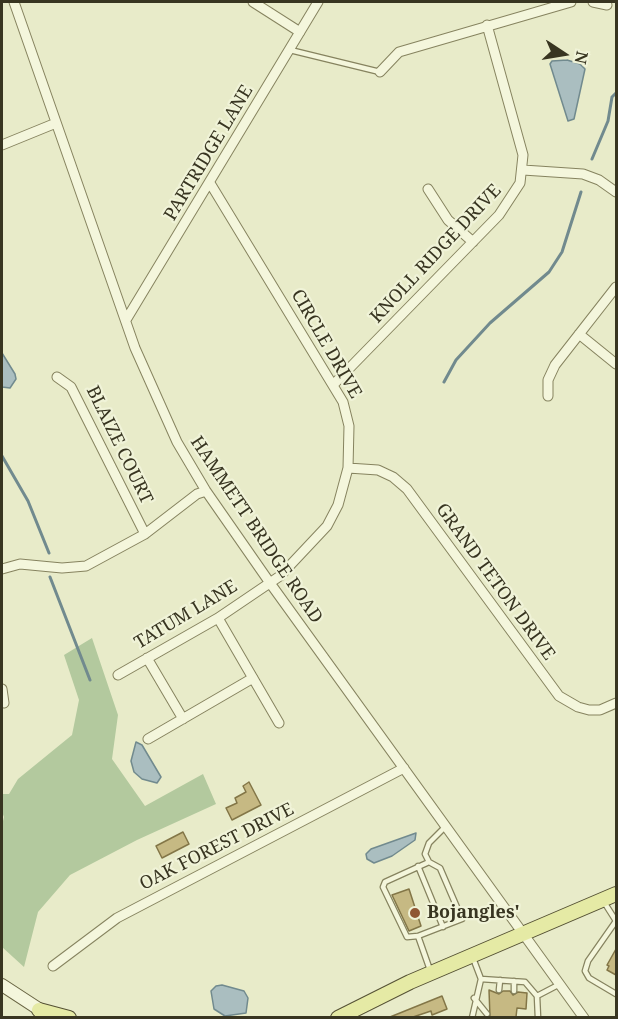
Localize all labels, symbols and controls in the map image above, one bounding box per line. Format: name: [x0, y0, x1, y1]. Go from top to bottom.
north arrow: [534, 24, 594, 84]
text: N: [570, 49, 594, 66]
street label: PARTRIDGE LANE: [160, 81, 258, 225]
street label: KNOLL RIDGE DRIVE: [366, 180, 506, 328]
street label: CIRCLE DRIVE: [286, 286, 366, 402]
street label: BLAIZE COURT: [81, 382, 157, 508]
street label: HAMMETT BRIDGE ROAD: [185, 432, 327, 628]
street label: GRAND TETON DRIVE: [431, 499, 559, 665]
street label: TATUM LANE: [131, 576, 241, 654]
street label: OAK FOREST DRIVE: [136, 799, 298, 895]
place label: Bojangles': [427, 902, 520, 924]
marker: Bojangles': [408, 906, 422, 920]

